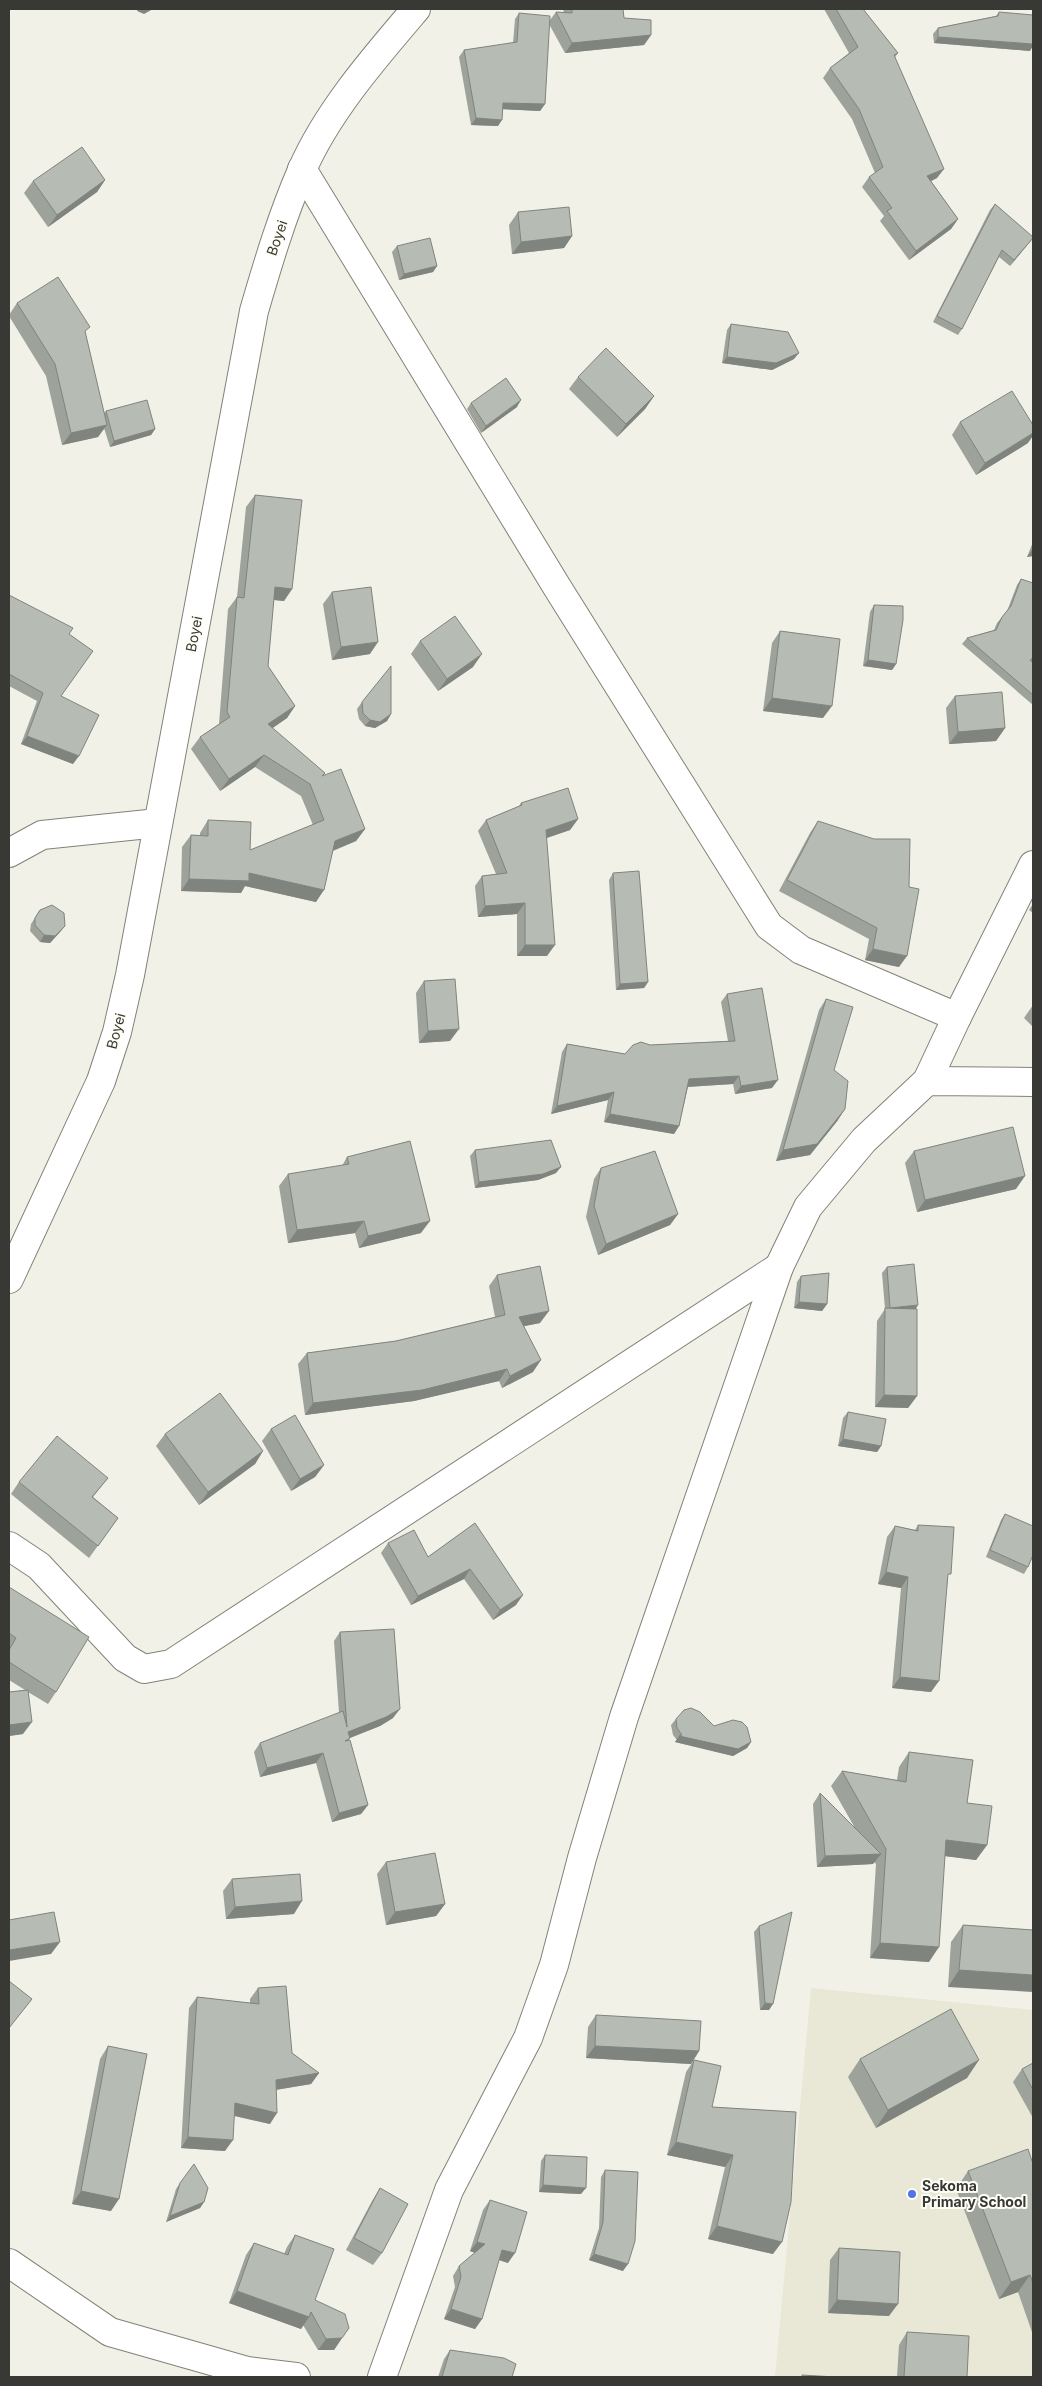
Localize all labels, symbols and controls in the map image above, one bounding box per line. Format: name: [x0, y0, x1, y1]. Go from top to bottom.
street label: Boyei: [263, 218, 290, 258]
street label: Boyei: [182, 614, 205, 653]
street label: Boyei: [103, 1011, 128, 1051]
place label: Sekoma Primary School: [922, 2177, 1026, 2210]
marker: Sekoma Primary School: [906, 2188, 918, 2200]

